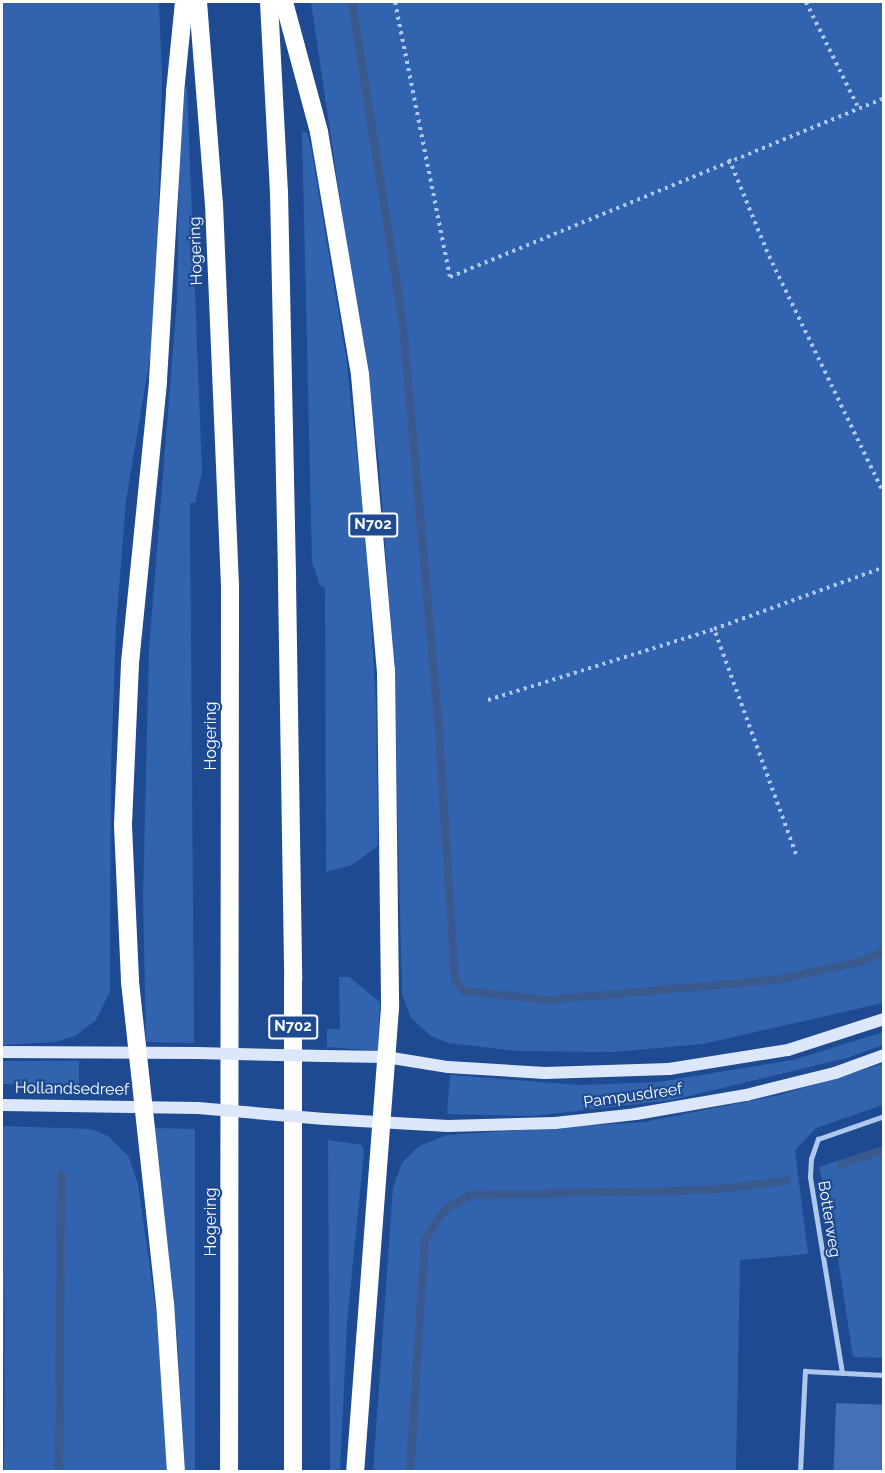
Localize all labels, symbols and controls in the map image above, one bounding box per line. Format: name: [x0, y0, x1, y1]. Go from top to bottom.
street label: Hogering: [185, 216, 207, 286]
road number: N702: [348, 513, 398, 537]
street label: Hogering: [201, 702, 221, 770]
road number: N702: [268, 1015, 318, 1039]
street label: Hollandsedreef: [15, 1078, 129, 1100]
street label: Pampusdreef: [582, 1080, 684, 1112]
street label: Botterweg: [813, 1179, 845, 1259]
street label: Hogering: [201, 1188, 221, 1256]

